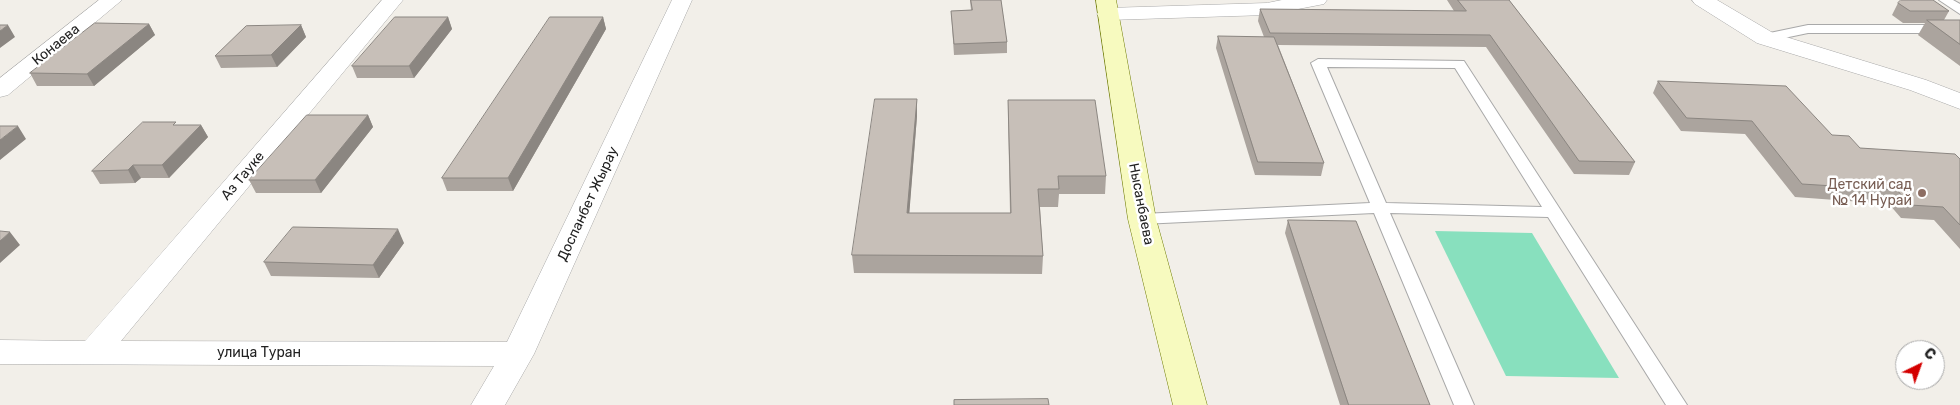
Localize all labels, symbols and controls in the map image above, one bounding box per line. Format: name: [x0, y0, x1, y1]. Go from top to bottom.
street label: Конаева: [29, 21, 83, 69]
street label: Доспанбет Жырау: [554, 144, 622, 264]
street label: Аз Тауке: [218, 148, 268, 204]
street label: Нысанбаева: [1125, 162, 1157, 246]
place label: Детский сад № 14 Нурай: [1828, 177, 1912, 210]
marker: Детский сад № 14 Нурай: [1916, 187, 1928, 199]
north arrow: [1895, 340, 1945, 390]
street label: улица Туран: [217, 345, 301, 361]
text: С: [1920, 345, 1939, 364]

